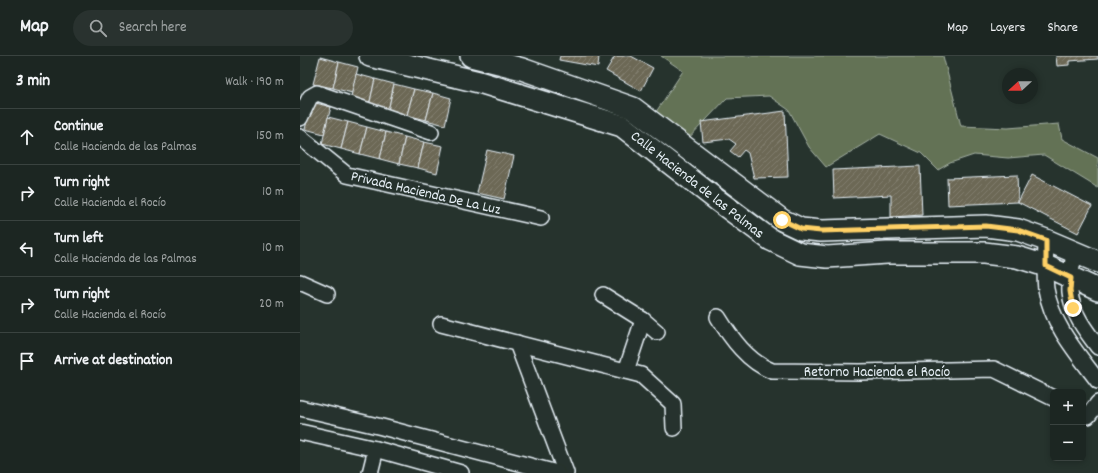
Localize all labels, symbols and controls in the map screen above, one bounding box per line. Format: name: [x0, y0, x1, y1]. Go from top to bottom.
search box: [73, 10, 353, 46]
text: Map: [20, 14, 49, 41]
icon: search: [87, 17, 109, 39]
text: Search here: [119, 17, 187, 39]
text: Map: [947, 18, 968, 38]
text: Layers: [990, 18, 1025, 38]
text: Share: [1047, 18, 1078, 38]
north arrow: [1002, 68, 1038, 104]
text: 3 min: [16, 70, 50, 94]
text: Walk · 190 m: [225, 73, 284, 92]
text: Continue: [54, 116, 103, 138]
icon: ahead: [16, 126, 38, 148]
street label: Calle Hacienda de las Palmas: [625, 126, 768, 245]
text: 150 m: [256, 127, 284, 146]
text: Calle Hacienda de las Palmas: [54, 138, 197, 157]
street label: Privada Hacienda De La Luz: [348, 166, 503, 222]
text: Turn right: [54, 172, 110, 194]
icon: right: [16, 182, 38, 204]
text: 10 m: [262, 183, 284, 202]
text: Calle Hacienda el Rocío: [54, 194, 166, 213]
route start: [773, 211, 791, 229]
text: Turn left: [54, 228, 103, 250]
icon: left: [16, 238, 38, 260]
text: 10 m: [262, 239, 284, 258]
text: Calle Hacienda de las Palmas: [54, 250, 197, 269]
text: Turn right: [54, 284, 110, 306]
icon: right: [16, 294, 38, 316]
text: 20 m: [259, 295, 284, 314]
route end: [1064, 299, 1082, 317]
text: Calle Hacienda el Rocío: [54, 306, 166, 325]
icon: arrive: [16, 350, 38, 372]
text: Arrive at destination: [54, 350, 172, 372]
street label: Retorno Hacienda el Rocío: [804, 362, 950, 384]
map controls: [1050, 389, 1086, 461]
button: +: [1050, 389, 1086, 425]
button: −: [1050, 425, 1086, 461]

